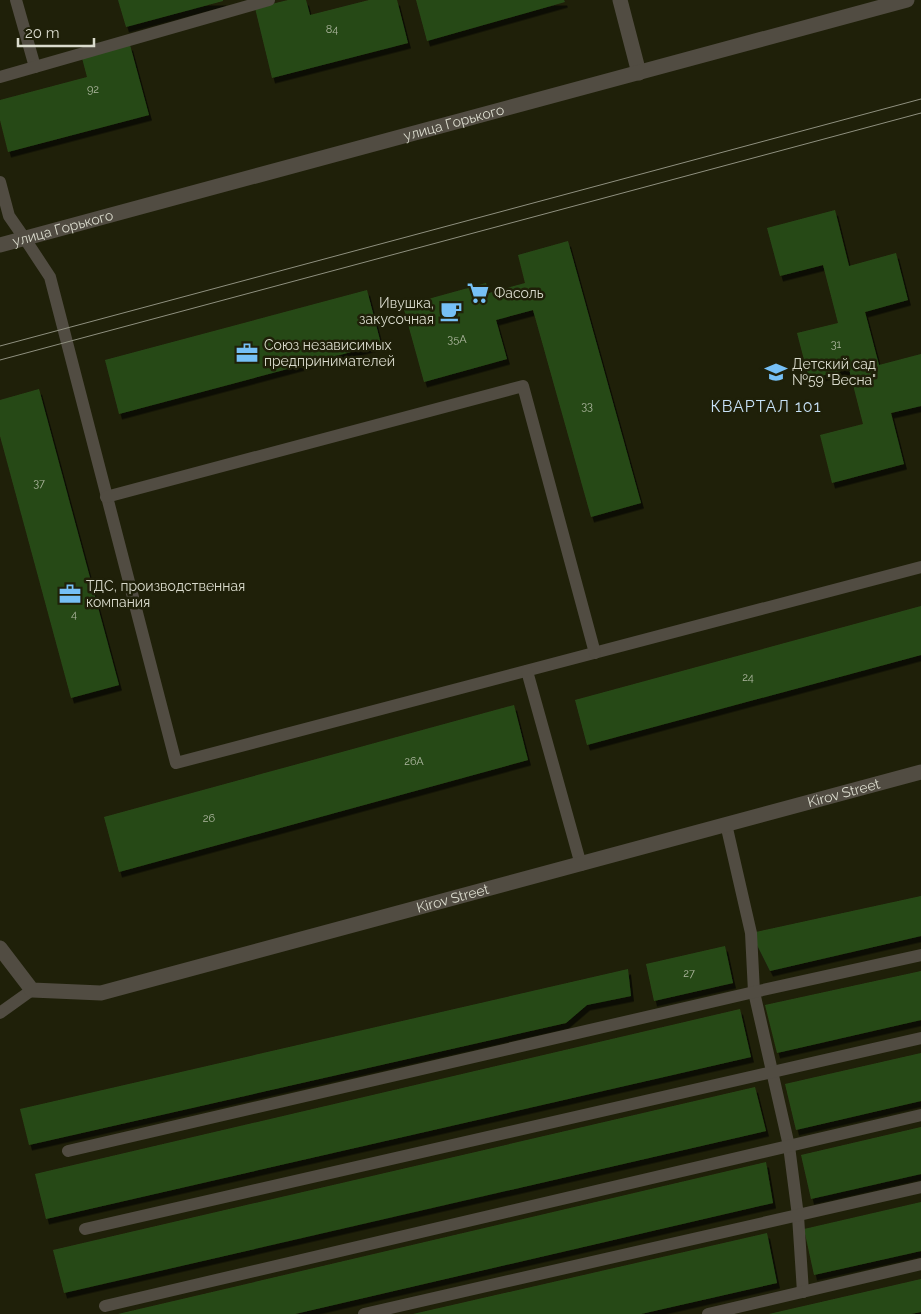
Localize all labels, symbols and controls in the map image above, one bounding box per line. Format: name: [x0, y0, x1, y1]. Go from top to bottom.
scale bar: [18, 15, 94, 47]
house number: 84: [326, 23, 338, 36]
text: 20 m: [25, 24, 60, 42]
house number: 92: [87, 83, 99, 96]
street label: улица Горького: [402, 101, 506, 144]
street label: улица Горького: [11, 207, 115, 249]
supermarket icon: Фасоль: [465, 280, 491, 306]
place label: Фасоль: [494, 285, 544, 301]
place label: Ивушка, закусочная: [359, 295, 434, 327]
cafe icon: Ивушка, закусочная: [438, 298, 464, 324]
house number: 35А: [447, 333, 467, 346]
place label: Союз независимых предпринимателей: [264, 337, 395, 369]
house number: 31: [831, 338, 842, 351]
office icon: Союз независимых предпринимателей: [234, 340, 260, 366]
place label: Детский сад №59 "Весна": [792, 356, 876, 388]
school or university icon: Детский сад №59 "Весна": [763, 359, 789, 385]
district label: КВАРТАЛ 101: [710, 397, 822, 416]
house number: 33: [581, 400, 593, 413]
house number: 37: [33, 477, 45, 490]
place label: ТДС, производственная компания: [86, 578, 245, 610]
office icon: ТДС, производственная компания: [57, 581, 83, 607]
house number: 4: [71, 608, 77, 621]
house number: 24: [742, 671, 754, 684]
house number: 26А: [404, 755, 424, 768]
street label: Kirov Street: [806, 775, 882, 810]
house number: 26: [203, 812, 216, 825]
street label: Kirov Street: [415, 881, 491, 916]
house number: 27: [683, 967, 695, 980]

